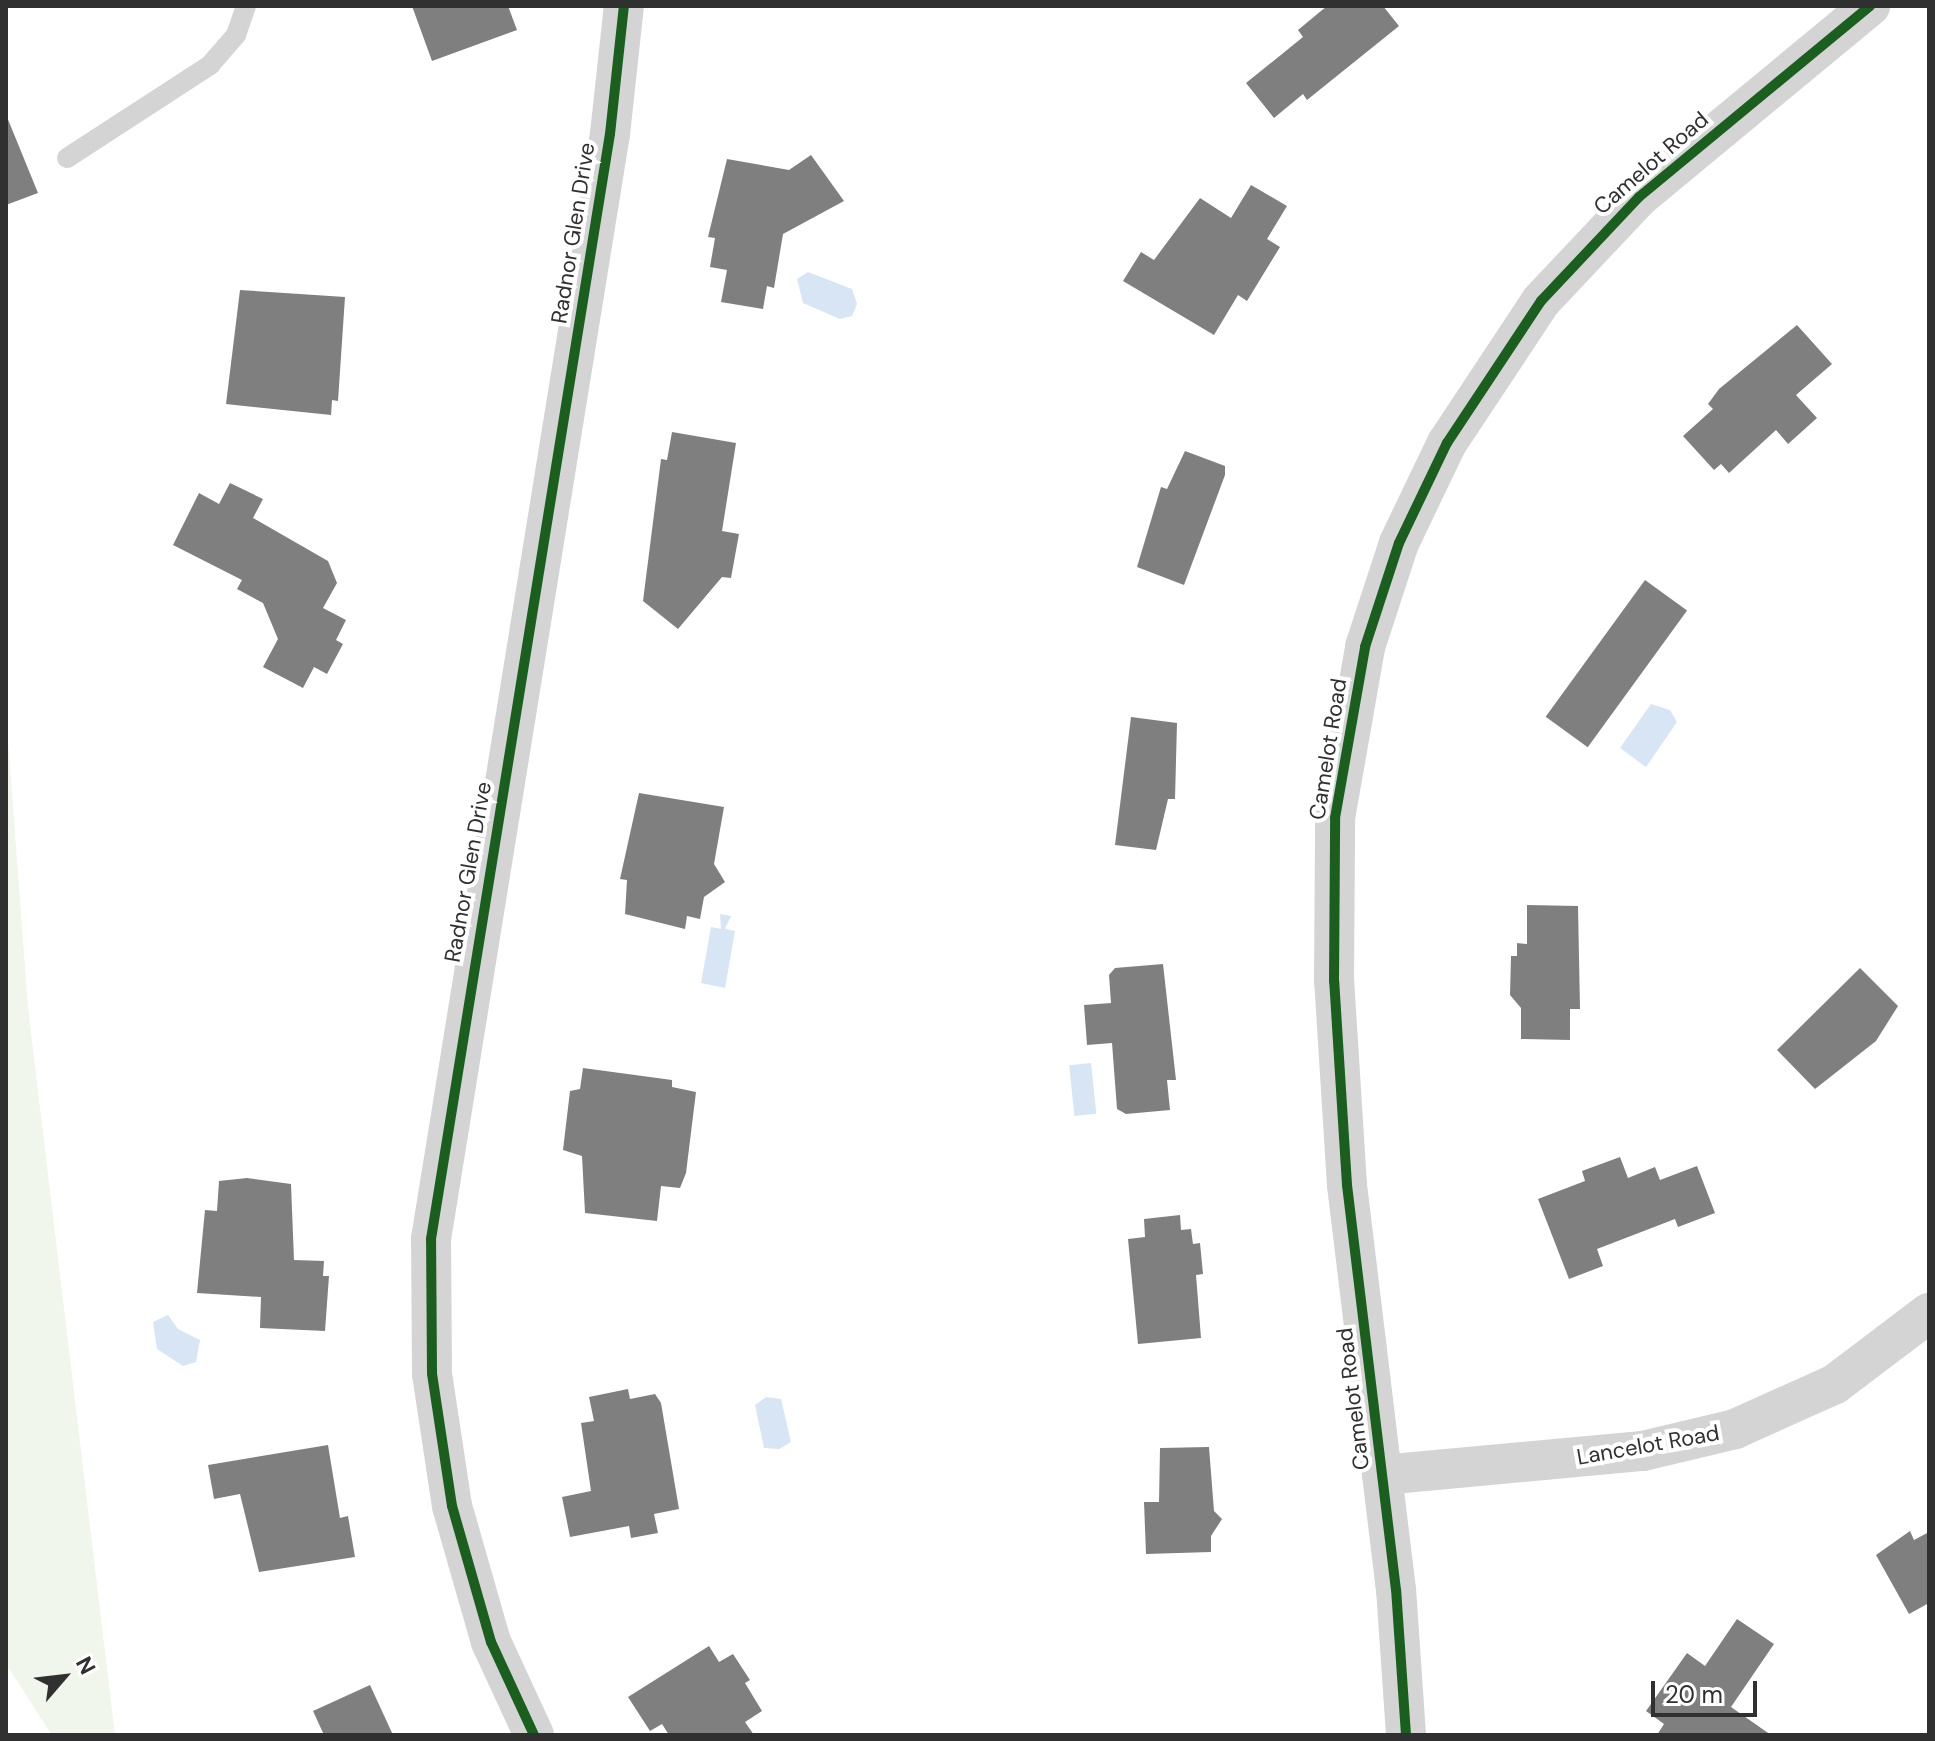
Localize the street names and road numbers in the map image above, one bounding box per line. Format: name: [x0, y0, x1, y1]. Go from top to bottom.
street label: Camelot Road: [1588, 106, 1714, 220]
street label: Radnor Glen Drive: [546, 141, 600, 325]
street label: Camelot Road: [1304, 676, 1352, 822]
street label: Radnor Glen Drive: [439, 780, 497, 964]
street label: Camelot Road: [1331, 1326, 1375, 1472]
street label: Lancelot Road: [1575, 1419, 1721, 1471]

